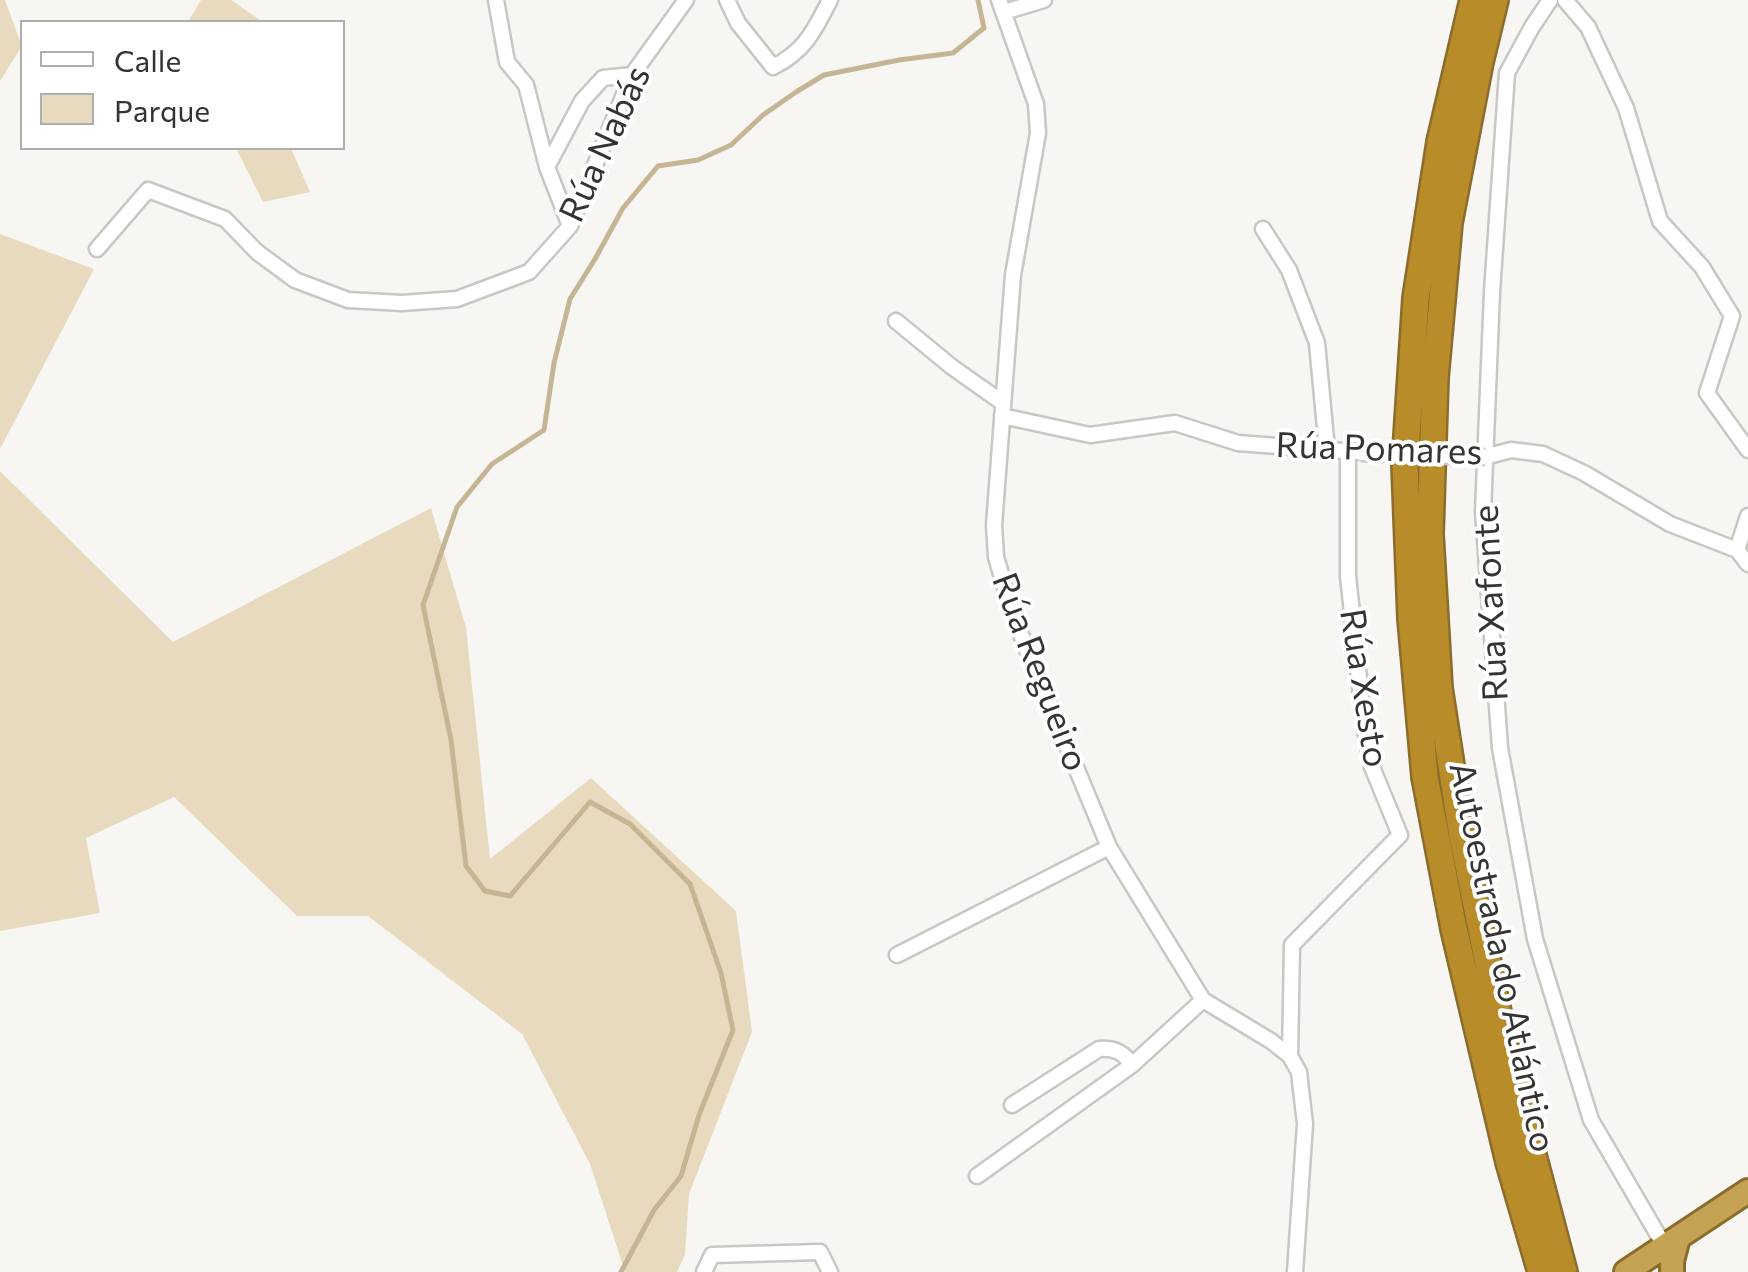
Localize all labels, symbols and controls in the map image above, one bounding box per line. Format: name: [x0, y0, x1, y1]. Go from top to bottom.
legend: [20, 20, 345, 150]
text: Calle: [114, 41, 181, 78]
street label: Rúa Nabás: [551, 59, 659, 229]
text: Parque: [114, 91, 210, 128]
street label: Rúa Pomares: [1275, 424, 1483, 474]
street label: Rúa Xafonte: [1465, 504, 1517, 702]
street label: Rúa Regueiro: [983, 567, 1097, 777]
street label: Rúa Xesto: [1331, 606, 1397, 770]
street label: Autoestrada do Atlántico: [1440, 758, 1564, 1156]

